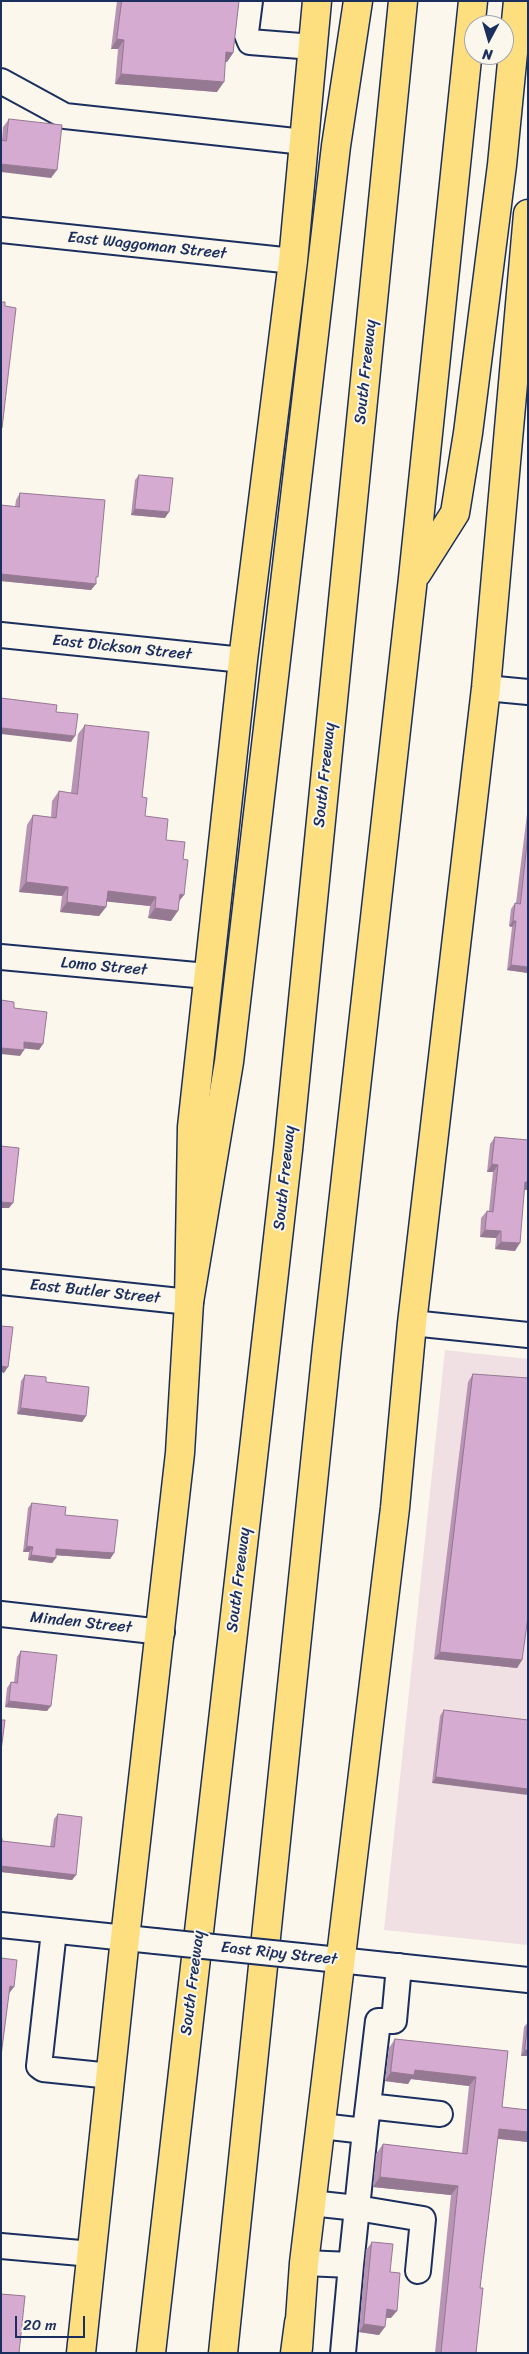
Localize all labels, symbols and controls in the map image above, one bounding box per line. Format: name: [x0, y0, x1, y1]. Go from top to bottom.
north arrow: [464, 15, 514, 65]
text: N: [481, 41, 494, 67]
street label: East Waggoman Street: [67, 228, 227, 264]
street label: South Freeway: [351, 319, 381, 425]
street label: East Dickson Street: [51, 631, 193, 665]
street label: South Freeway: [310, 722, 340, 828]
street label: Lomo Street: [60, 954, 148, 980]
street label: South Freeway: [270, 1125, 300, 1231]
street label: East Butler Street: [29, 1276, 161, 1308]
street label: South Freeway: [223, 1527, 255, 1633]
street label: Minden Street: [29, 1608, 133, 1638]
street label: South Freeway: [177, 1930, 209, 2036]
street label: East Ripy Street: [220, 1938, 338, 1970]
scale bar: [18, 2306, 88, 2338]
text: 20 m: [23, 2312, 57, 2338]

